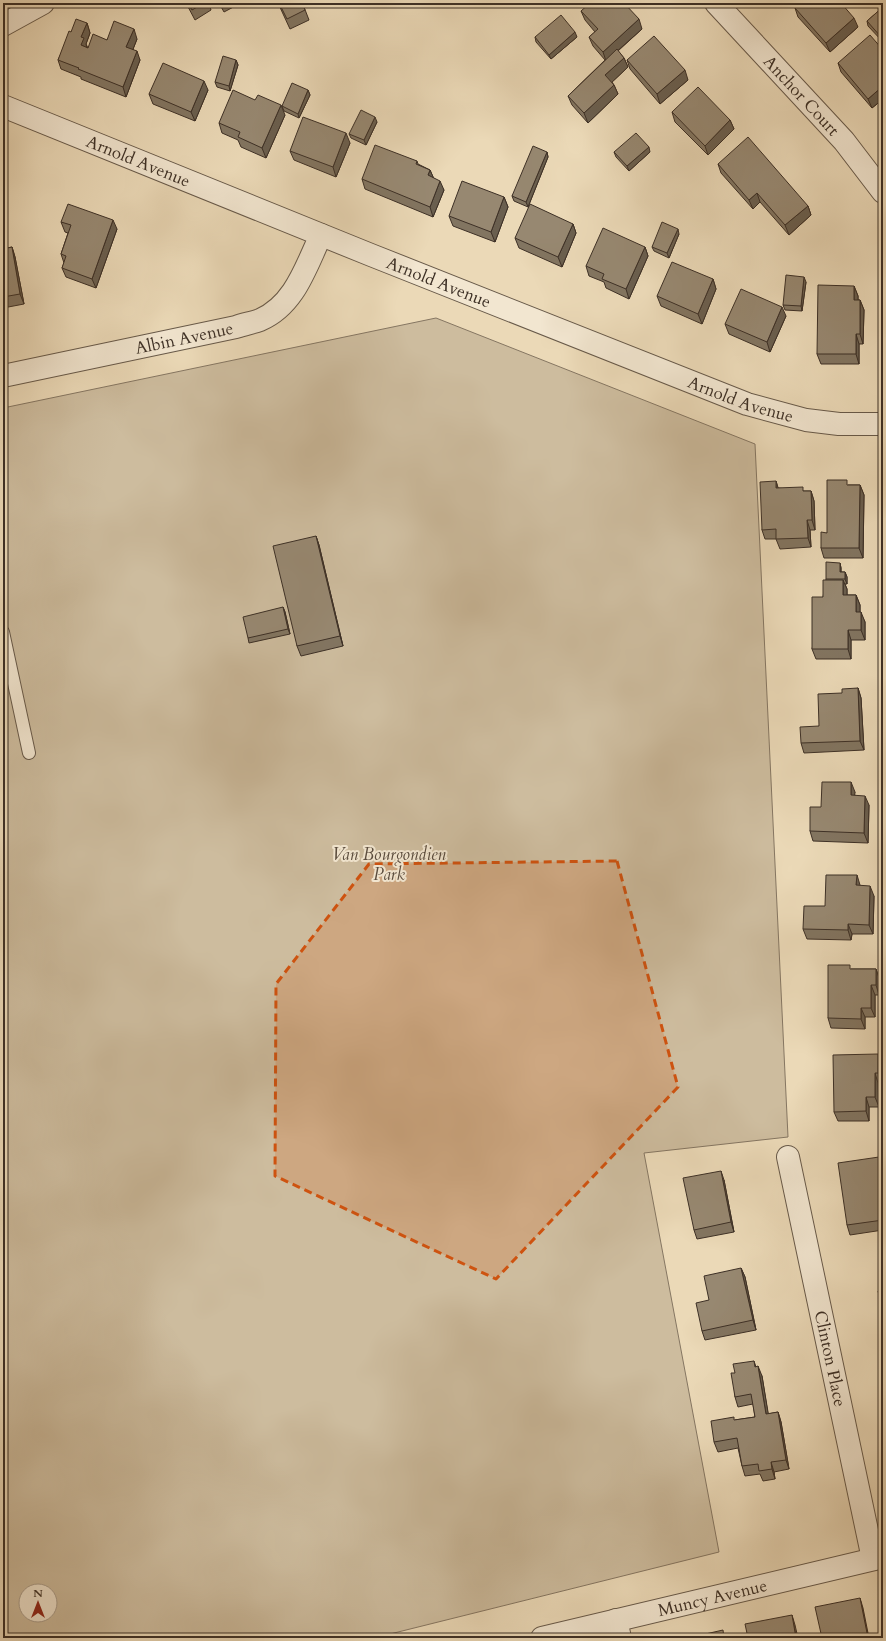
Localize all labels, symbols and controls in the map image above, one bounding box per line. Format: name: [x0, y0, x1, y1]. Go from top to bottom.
street label: Anchor Court: [758, 51, 845, 141]
street label: Arnold Avenue: [83, 130, 194, 193]
street label: Arnold Avenue: [383, 251, 494, 313]
street label: Albin Avenue: [133, 317, 235, 360]
street label: Arnold Avenue: [684, 371, 796, 428]
park label: Van Bourgondien Park: [332, 843, 447, 886]
street label: Clinton Place: [809, 1308, 851, 1409]
street label: Muncy Avenue: [655, 1574, 769, 1622]
north arrow: [18, 1583, 58, 1623]
text: N: [33, 1586, 43, 1601]

